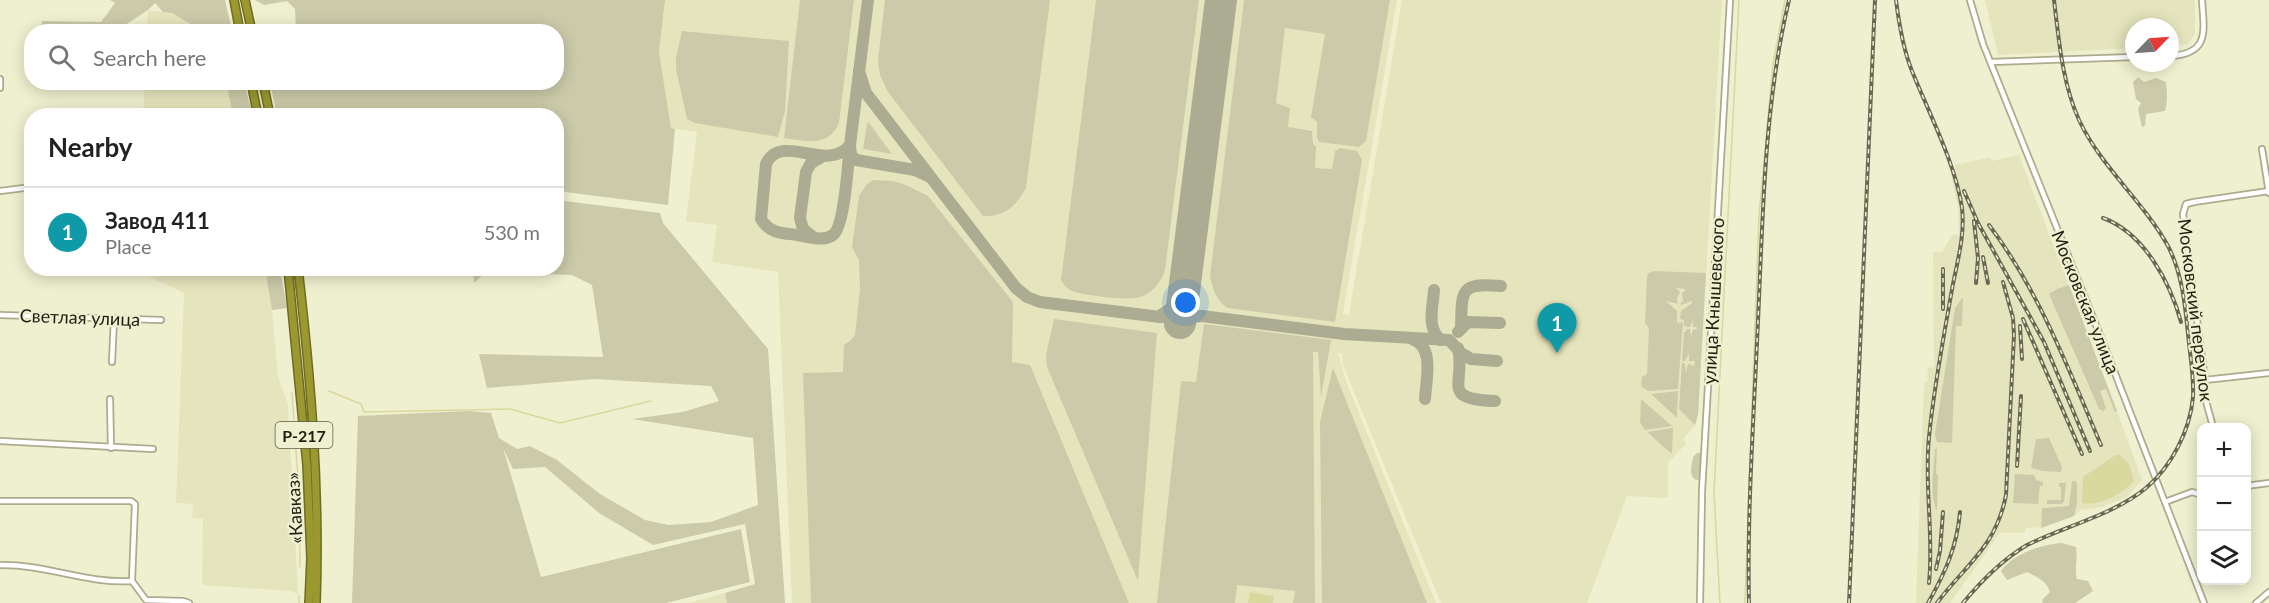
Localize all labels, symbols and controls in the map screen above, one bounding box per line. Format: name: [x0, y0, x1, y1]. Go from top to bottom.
north arrow: [2125, 18, 2179, 72]
search box: [24, 24, 564, 90]
icon: search: [45, 41, 78, 74]
text: Search here: [93, 44, 206, 71]
text: Nearby: [48, 131, 133, 163]
text: Завод 411: [105, 207, 210, 234]
street label: улица Кнышевского: [1698, 217, 1728, 385]
street label: Московский переулок: [2174, 217, 2218, 403]
text: 1: [62, 220, 73, 244]
text: 530 m: [484, 220, 540, 244]
street label: Московская улица: [2047, 227, 2125, 377]
text: Place: [105, 234, 152, 258]
your location: [1171, 288, 1200, 317]
street label: Светлая улица: [19, 304, 141, 330]
pin: 1: [1538, 304, 1576, 353]
road number: Р-217: [276, 422, 332, 448]
map controls: [2197, 423, 2251, 585]
button: +: [2197, 423, 2251, 477]
street label: «Кавказ»: [281, 472, 307, 544]
button: −: [2197, 477, 2251, 531]
button: layers: [2197, 531, 2251, 585]

